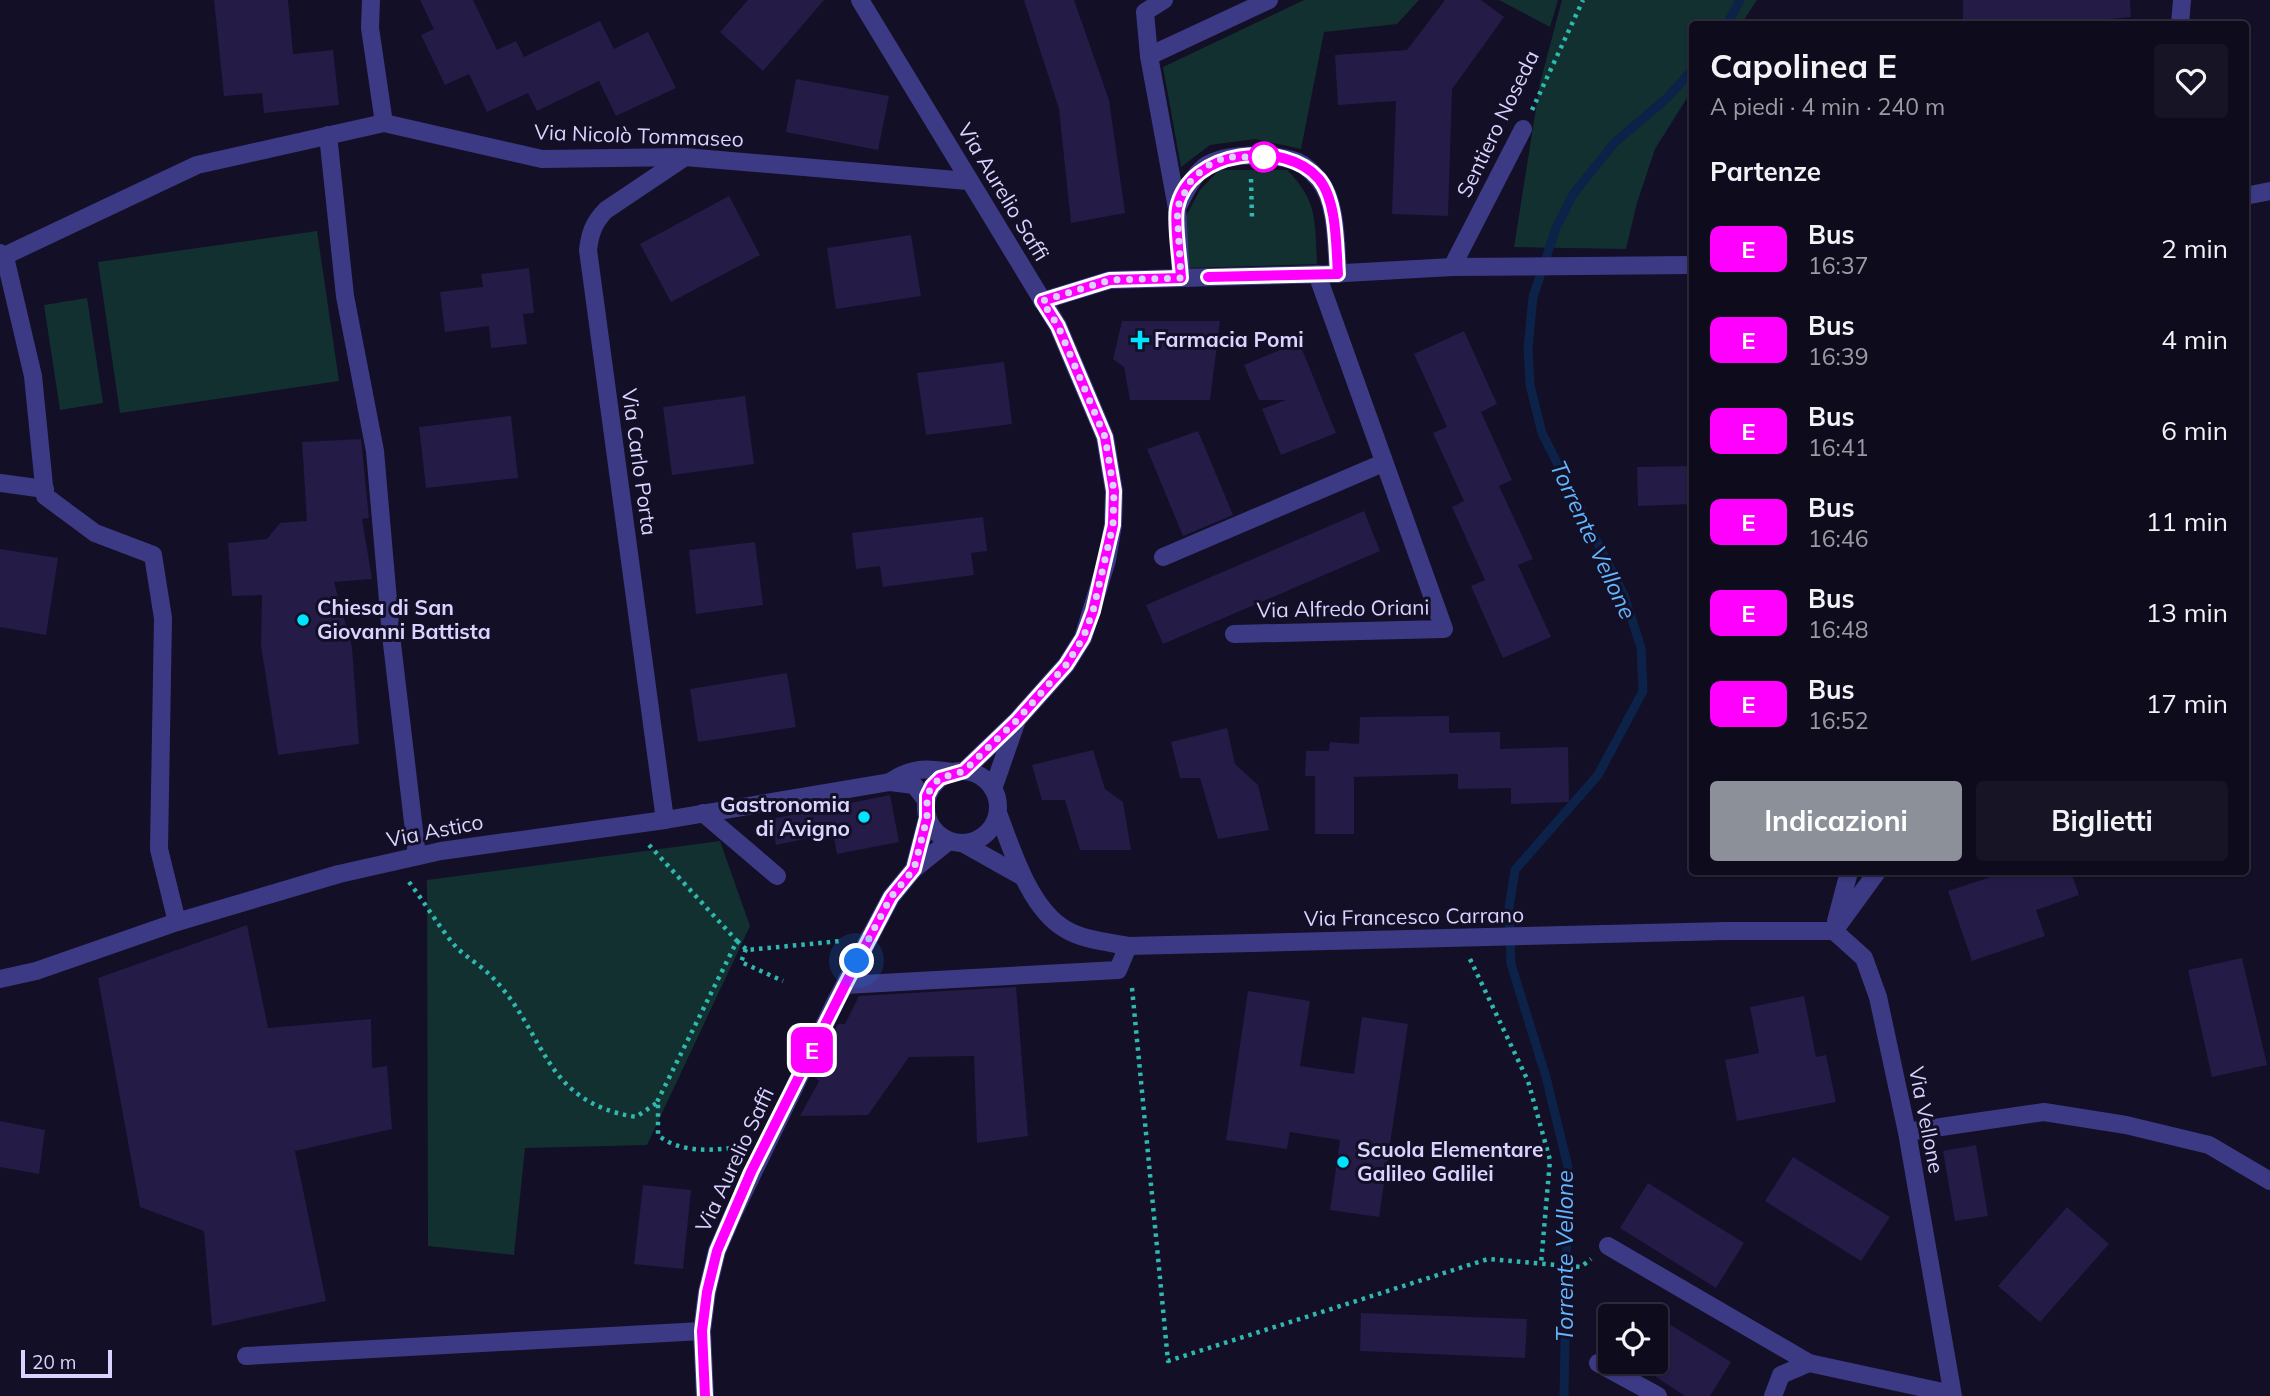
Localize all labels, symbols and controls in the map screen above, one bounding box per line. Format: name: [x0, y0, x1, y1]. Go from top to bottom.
button: heart: [2154, 44, 2228, 118]
text: Capolinea E: [1710, 45, 1897, 86]
street label: Sentiero Noseda: [1450, 46, 1544, 201]
text: A piedi · 4 min · 240 m: [1710, 92, 1945, 121]
street label: Via Nicolò Tommaseo: [534, 118, 744, 152]
street label: Via Aurelio Saffi: [952, 118, 1055, 265]
unlabelled marker: [1249, 142, 1279, 172]
text: Partenze: [1710, 155, 1821, 188]
text: Bus: [1808, 218, 1854, 251]
text: 2 min: [2161, 232, 2228, 265]
text: E: [1741, 234, 1756, 264]
text: 16:37: [1808, 251, 1868, 280]
text: Bus: [1808, 309, 1854, 342]
text: 4 min: [2161, 323, 2228, 356]
text: E: [1741, 325, 1756, 355]
place label: Farmacia Pomi: [1154, 326, 1304, 352]
marker: Farmacia Pomi: [1132, 332, 1148, 348]
text: 16:39: [1808, 342, 1868, 371]
street label: Via Carlo Porta: [617, 387, 663, 537]
text: Bus: [1808, 400, 1854, 433]
text: 6 min: [2161, 414, 2228, 447]
text: E: [1741, 416, 1756, 446]
text: 16:41: [1808, 433, 1868, 462]
water label: Torrente Vellone: [1544, 456, 1643, 624]
text: Bus: [1808, 491, 1854, 524]
text: 11 min: [2146, 505, 2228, 538]
text: E: [1741, 507, 1756, 537]
text: 16:46: [1808, 524, 1868, 553]
text: Bus: [1808, 582, 1854, 615]
street label: Via Alfredo Oriani: [1256, 593, 1430, 623]
place label: Chiesa di San Giovanni Battista: [317, 594, 491, 644]
text: 13 min: [2146, 596, 2228, 629]
text: E: [1741, 598, 1756, 628]
marker: Chiesa di San Giovanni Battista: [295, 612, 311, 628]
text: 16:48: [1808, 615, 1868, 644]
text: Bus: [1808, 673, 1854, 706]
text: 17 min: [2146, 687, 2228, 720]
text: E: [1741, 689, 1756, 719]
text: 16:52: [1808, 706, 1868, 735]
button: Indicazioni: [1710, 781, 1962, 861]
button: Biglietti: [1976, 781, 2228, 861]
place label: Gastronomia di Avigno: [720, 791, 850, 841]
street label: Via Astico: [384, 808, 485, 852]
marker: Gastronomia di Avigno: [856, 809, 872, 825]
street label: Via Francesco Carrano: [1304, 901, 1524, 931]
your location: [839, 943, 874, 978]
line badge: E: [789, 1027, 835, 1073]
text: E: [805, 1035, 819, 1065]
street label: Via Vellone: [1904, 1064, 1950, 1175]
street label: Via Aurelio Saffi: [689, 1083, 779, 1236]
place label: Scuola Elementare Galileo Galilei: [1357, 1136, 1543, 1186]
marker: Scuola Elementare Galileo Galilei: [1335, 1154, 1351, 1170]
water label: Torrente Vellone: [1550, 1170, 1579, 1342]
map controls: [1598, 1304, 1668, 1374]
button: locate: [1598, 1304, 1668, 1374]
scale bar: [21, 1347, 112, 1379]
text: 20 m: [32, 1350, 76, 1374]

